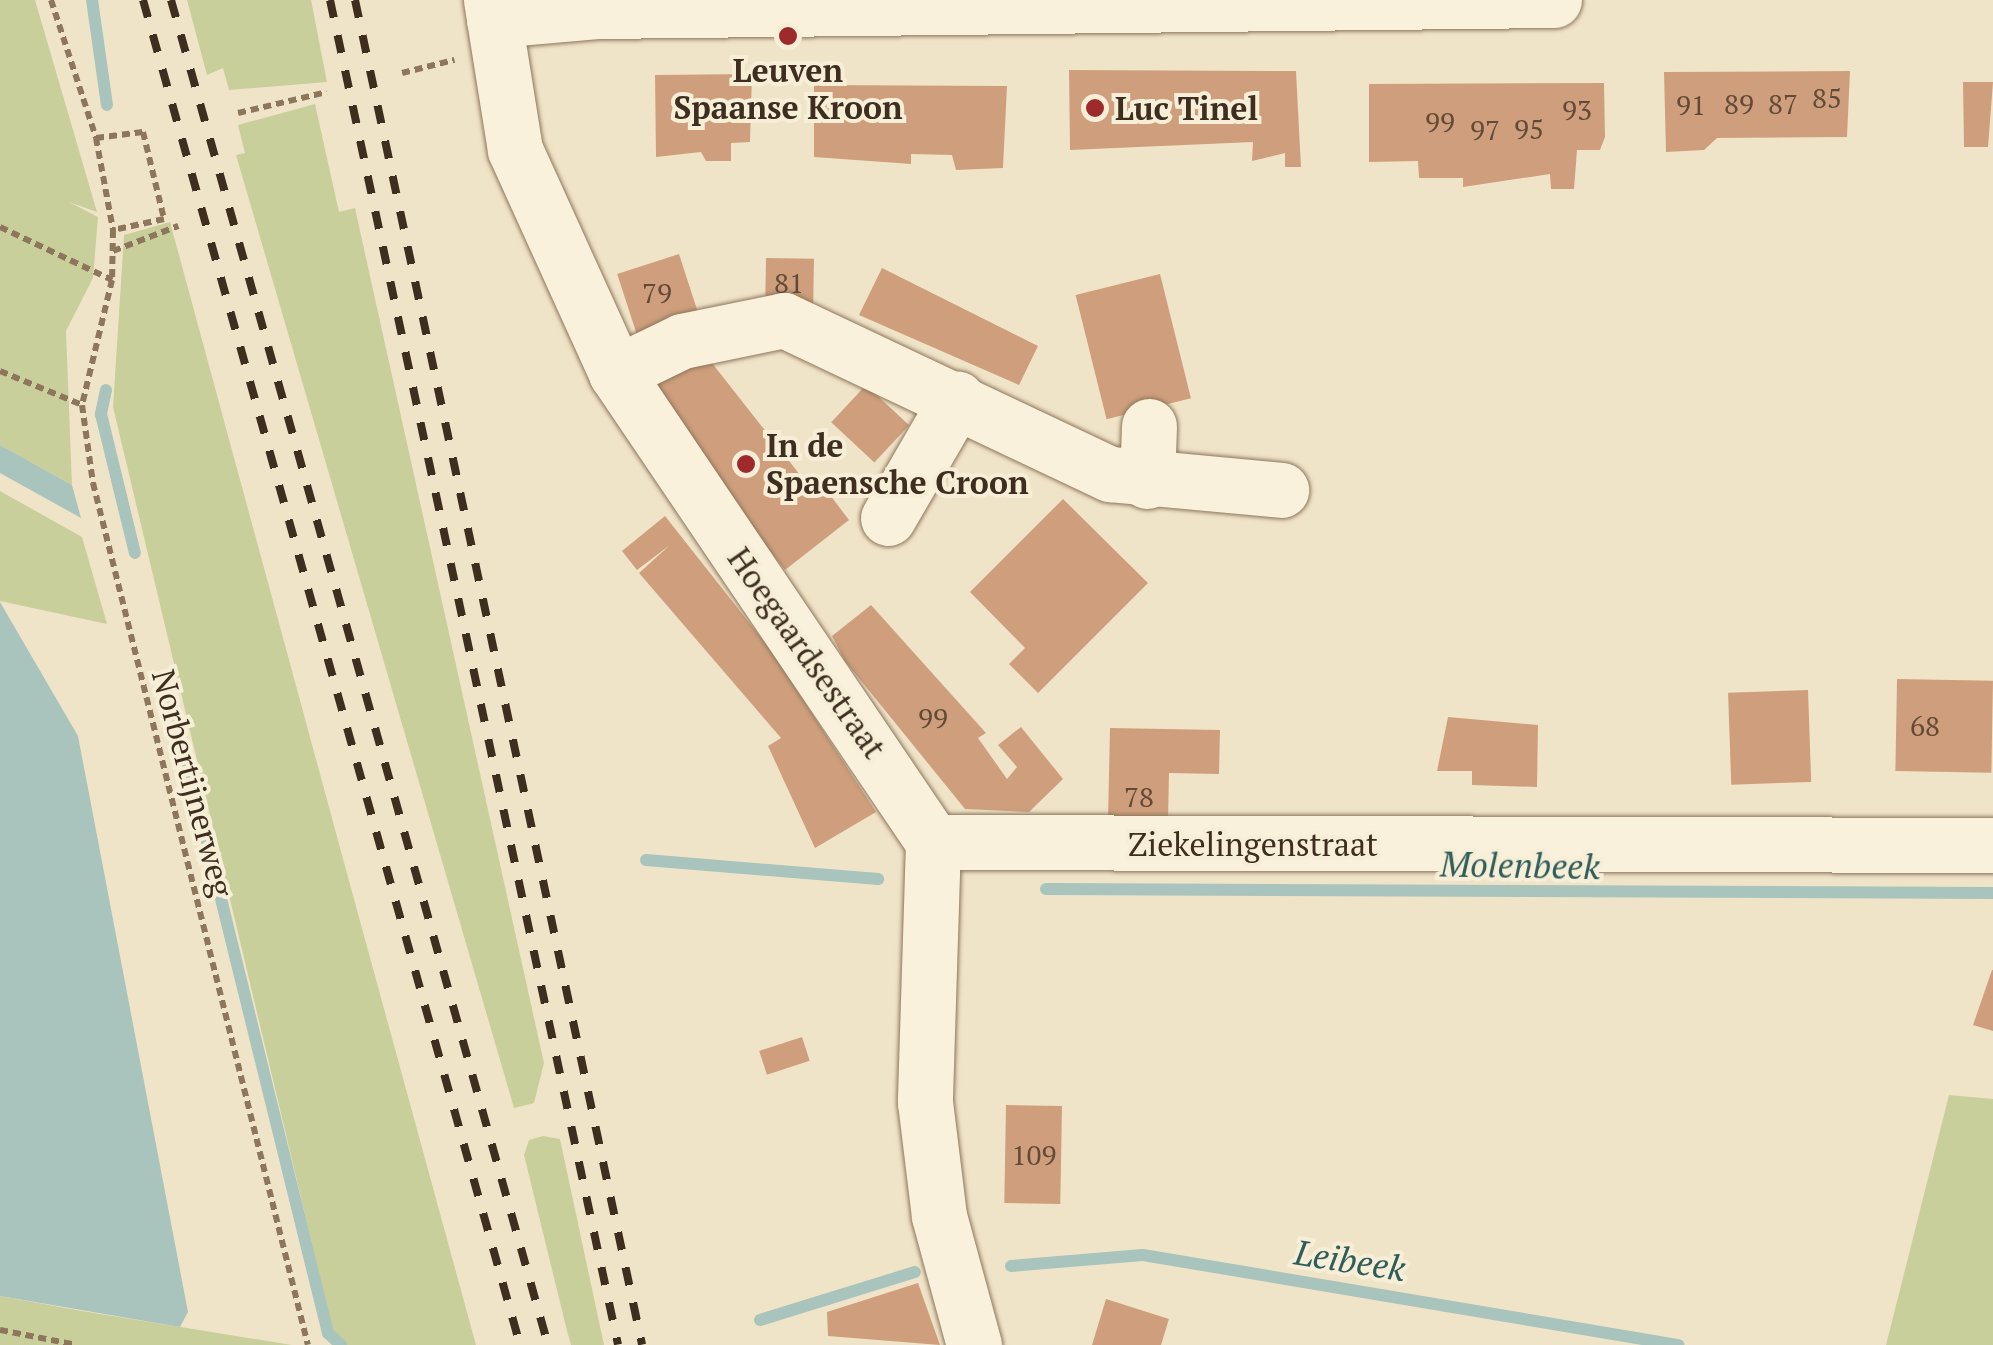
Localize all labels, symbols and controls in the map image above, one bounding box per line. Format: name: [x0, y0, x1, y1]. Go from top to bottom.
marker: Leuven Spaanse Kroon: [777, 25, 799, 47]
place label: Leuven Spaanse Kroon: [673, 52, 903, 127]
house number: 85: [1812, 81, 1842, 115]
house number: 89: [1724, 87, 1754, 121]
house number: 87: [1768, 87, 1798, 121]
house number: 91: [1676, 88, 1706, 122]
place label: Luc Tinel: [1115, 89, 1258, 127]
house number: 93: [1562, 93, 1592, 127]
marker: Luc Tinel: [1084, 97, 1106, 119]
house number: 99: [1425, 105, 1455, 139]
house number: 95: [1514, 112, 1544, 146]
house number: 97: [1470, 113, 1500, 147]
house number: 81: [774, 266, 804, 300]
house number: 79: [642, 276, 672, 310]
place label: In de Spaensche Croon: [766, 427, 1028, 502]
marker: In de Spaensche Croon: [735, 453, 757, 475]
street label: Hoegaardsestraat: [720, 540, 894, 766]
street label: Norbertijnerweg: [144, 665, 242, 901]
house number: 99: [918, 701, 948, 735]
house number: 68: [1910, 709, 1940, 743]
house number: 78: [1124, 780, 1154, 814]
street label: Ziekelingenstraat: [1128, 825, 1378, 863]
water label: Molenbeek: [1440, 843, 1600, 887]
house number: 109: [1012, 1138, 1056, 1172]
water label: Leibeek: [1292, 1231, 1408, 1289]

